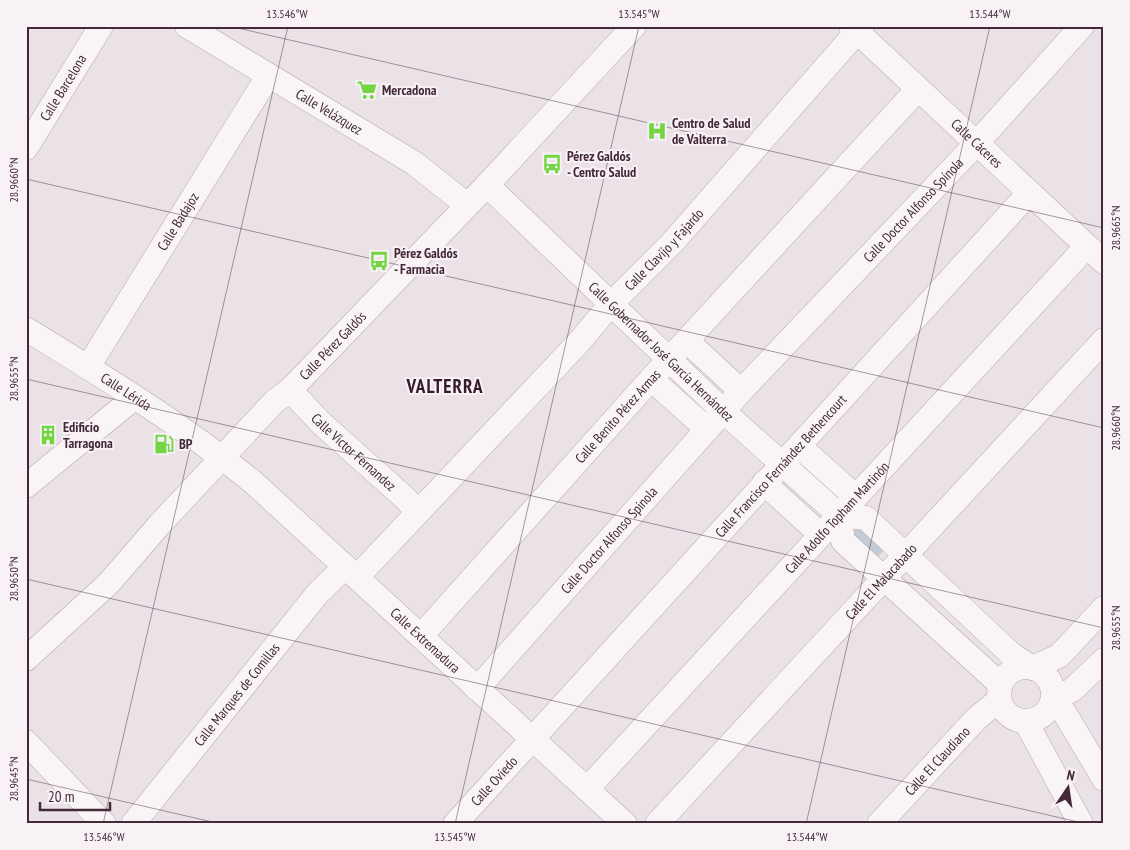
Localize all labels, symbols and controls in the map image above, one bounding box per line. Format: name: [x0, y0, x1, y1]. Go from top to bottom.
text: 13.546°W: [266, 6, 308, 21]
text: 13.545°W: [618, 6, 660, 21]
text: 13.544°W: [969, 6, 1011, 21]
street label: Calle Barcelona: [36, 51, 90, 124]
supermarket icon: Mercadona: [356, 79, 378, 101]
place label: Mercadona: [382, 81, 437, 99]
street label: Calle Velázquez: [292, 85, 366, 139]
place label: Centro de Salud de Valterra: [672, 114, 750, 148]
street label: Calle Cáceres: [947, 115, 1007, 172]
hospital icon: Centro de Salud de Valterra: [646, 120, 668, 142]
place label: Pérez Galdós - Centro Salud: [567, 147, 636, 181]
bus stop icon: Pérez Galdós - Centro Salud: [541, 153, 563, 175]
street label: Calle Doctor Alfonso Spínola: [859, 154, 967, 266]
text: 28.9660°N: [6, 157, 21, 203]
street label: Calle Badajoz: [153, 189, 203, 254]
street label: Calle Clavijo y Fajardo: [621, 205, 707, 294]
text: 28.9665°N: [1108, 205, 1123, 251]
place label: Pérez Galdós - Farmacia: [394, 244, 458, 278]
bus stop icon: Pérez Galdós - Farmacia: [368, 250, 390, 272]
street label: Calle Gobernador José García Hernández: [585, 278, 737, 425]
street label: Calle Pérez Galdós: [295, 307, 370, 384]
text: 28.9655°N: [6, 356, 21, 402]
street label: Calle Benito Pérez Armas: [571, 365, 665, 467]
street label: Calle Lérida: [97, 369, 155, 415]
district label: VALTERRA: [405, 374, 484, 398]
street label: Calle Francisco Fernández Bethencourt: [711, 391, 850, 541]
text: 28.9660°N: [1108, 405, 1123, 451]
street label: Calle Victor Fernandez: [307, 409, 400, 495]
place label: Edificio Tarragona: [63, 418, 113, 452]
building icon: Edificio Tarragona: [37, 424, 59, 446]
fuel station icon: BP: [153, 433, 175, 455]
place label: BP: [179, 435, 193, 453]
street label: Calle Adolfo Topham Martinón: [781, 458, 893, 577]
street label: Calle Doctor Alfonso Spinola: [557, 483, 661, 597]
street label: Calle El Malacabado: [841, 540, 920, 623]
text: 28.9650°N: [6, 556, 21, 602]
street label: Calle Extremadura: [387, 604, 464, 677]
text: 28.9655°N: [1108, 605, 1123, 651]
street label: Calle Marques de Comillas: [190, 639, 284, 750]
street label: Calle El Claudiano: [901, 723, 974, 799]
street label: Calle Oviedo: [467, 752, 521, 810]
text: 28.9645°N: [6, 756, 21, 802]
north arrow: [1042, 762, 1092, 812]
text: N: [1065, 766, 1077, 785]
scale bar: [40, 780, 110, 812]
text: 20 m: [48, 787, 74, 806]
text: 13.546°W: [83, 829, 125, 844]
text: 13.545°W: [434, 829, 476, 844]
text: 13.544°W: [786, 829, 828, 844]

